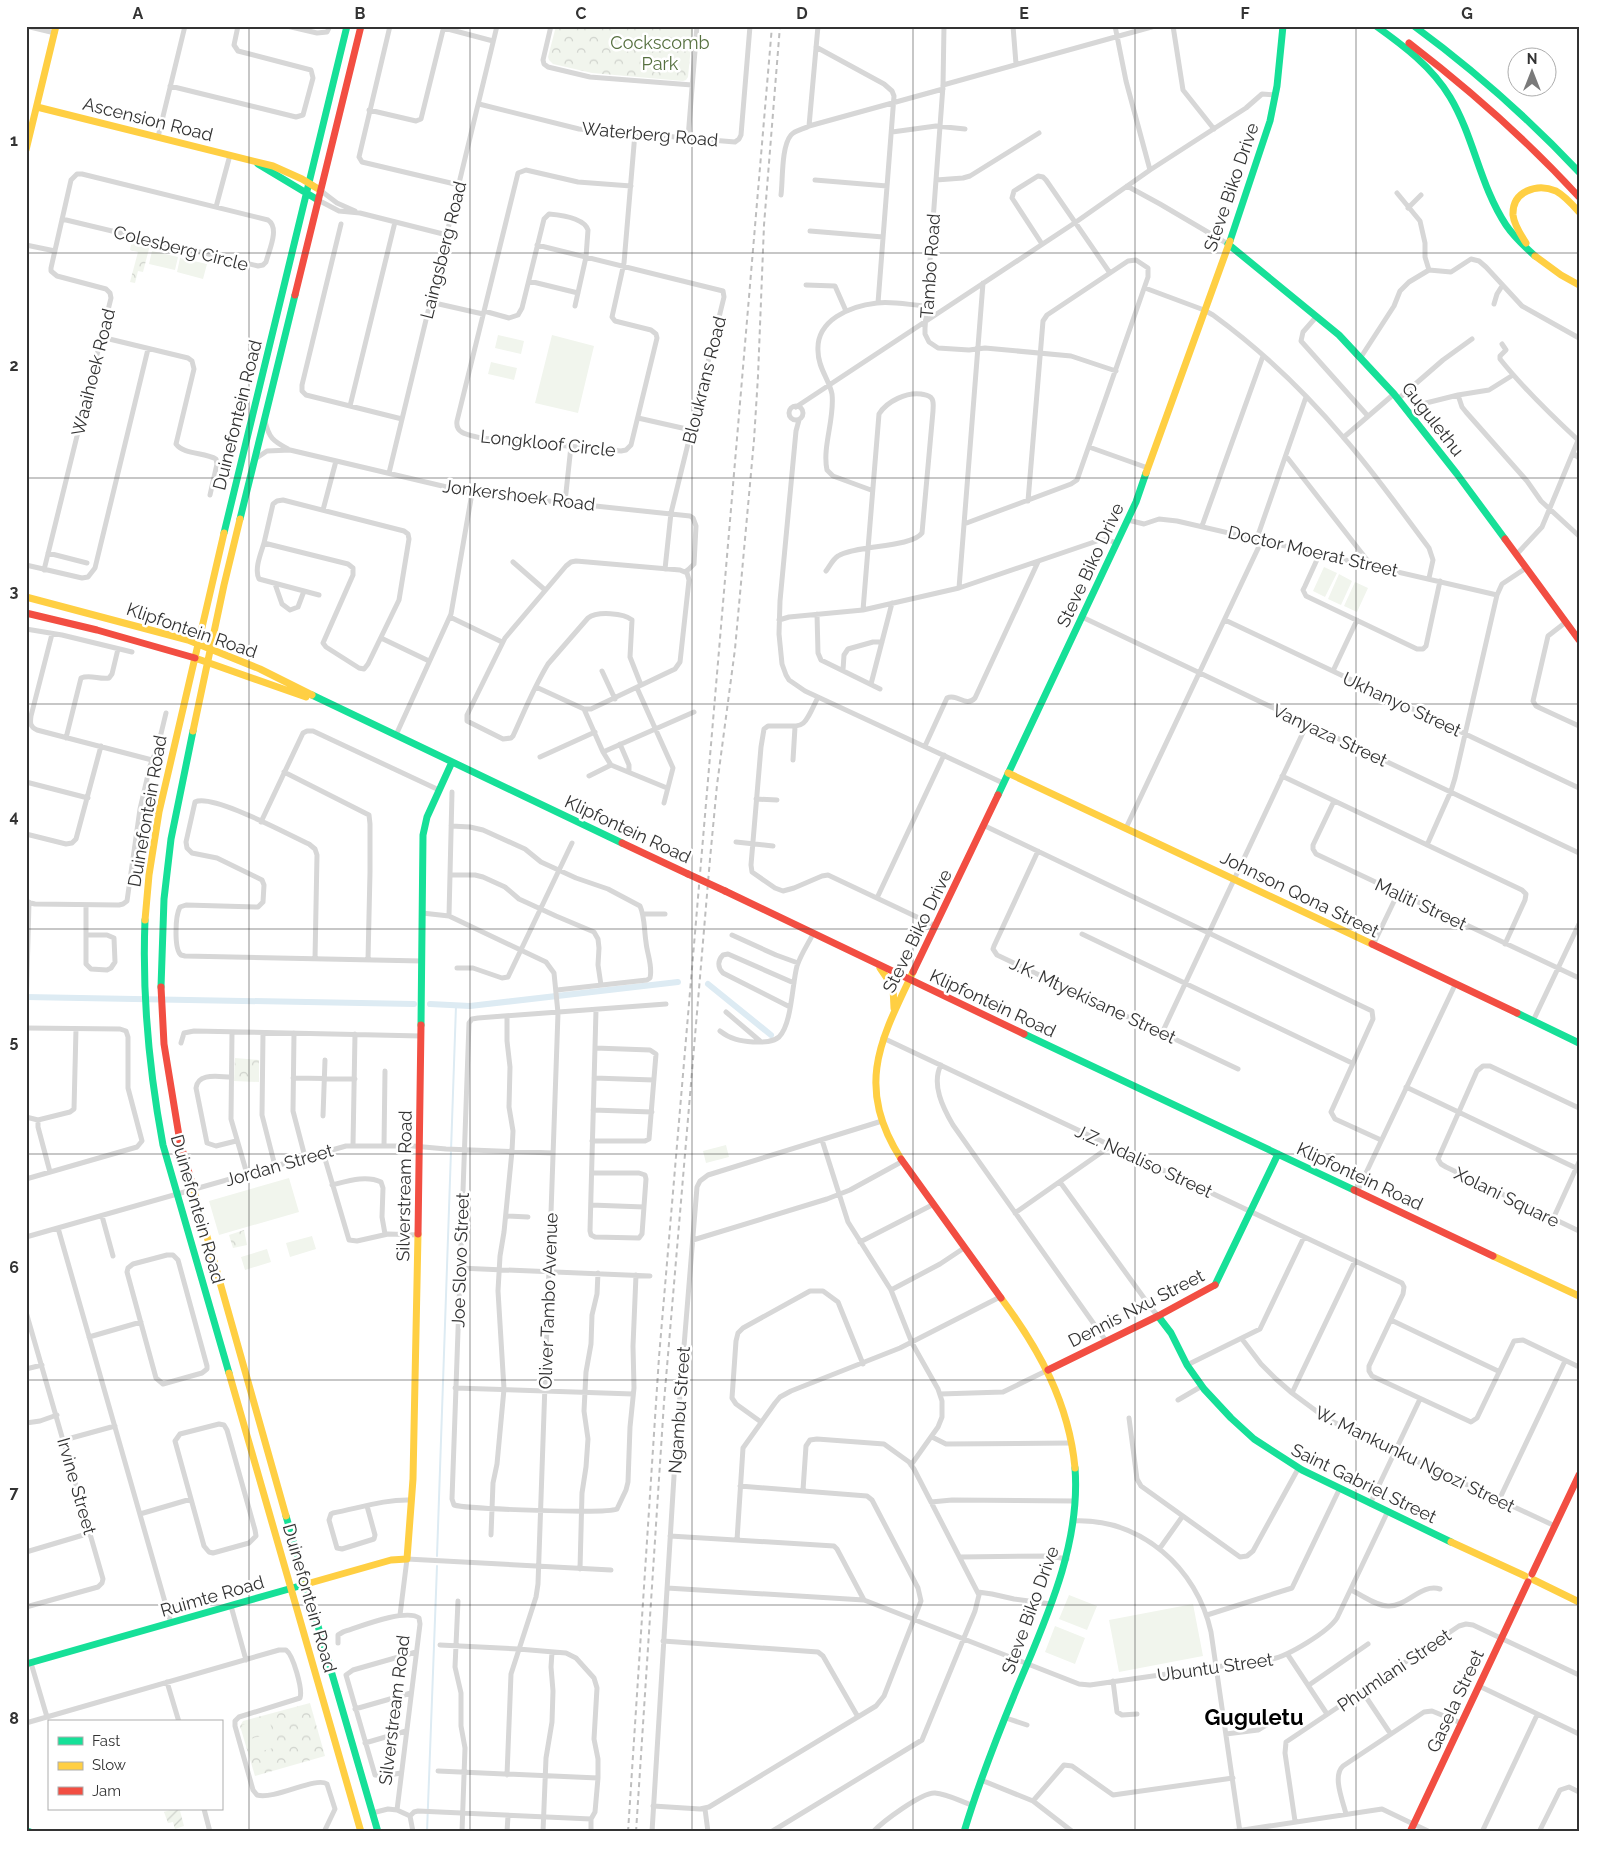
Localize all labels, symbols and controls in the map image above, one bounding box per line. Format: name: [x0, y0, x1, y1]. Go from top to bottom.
text: A: [133, 4, 144, 23]
text: B: [355, 4, 366, 23]
text: C: [576, 4, 587, 23]
text: D: [796, 4, 808, 23]
text: E: [1019, 4, 1029, 23]
text: F: [1240, 4, 1250, 23]
text: G: [1461, 4, 1473, 23]
park label: Cockscomb Park: [610, 32, 710, 74]
north arrow: [1508, 48, 1558, 98]
text: N: [1527, 51, 1537, 67]
street label: Ascension Road: [81, 93, 215, 145]
street label: Waterberg Road: [581, 118, 719, 150]
street label: Steve Biko Drive: [1199, 120, 1263, 254]
text: 1: [10, 131, 18, 150]
street label: Laingsberg Road: [416, 179, 470, 321]
street label: Tambo Road: [916, 213, 944, 319]
street label: Colesberg Circle: [111, 221, 251, 275]
street label: Waaihoek Road: [67, 306, 119, 438]
street label: Bloukrans Road: [678, 314, 730, 446]
street label: Duinefontein Road: [208, 338, 266, 492]
text: 2: [9, 356, 19, 375]
street label: Gugulethu: [1398, 378, 1468, 460]
street label: Longkloof Circle: [479, 425, 617, 461]
street label: Jonkershoek Road: [442, 475, 596, 515]
street label: Steve Biko Drive: [1052, 499, 1128, 630]
street label: Doctor Moerat Street: [1226, 521, 1400, 581]
text: 3: [10, 582, 19, 601]
street label: Klipfontein Road: [124, 598, 260, 662]
street label: Ukhanyo Street: [1339, 667, 1465, 741]
street label: Vanyaza Street: [1269, 699, 1391, 771]
street label: Duinefontein Road: [123, 733, 171, 889]
street label: Klipfontein Road: [562, 791, 694, 867]
text: 4: [9, 807, 19, 826]
street label: Johnson Qona Street: [1217, 846, 1383, 942]
street label: Steve Biko Drive: [878, 866, 956, 996]
street label: Maliti Street: [1372, 874, 1470, 934]
street label: J.K. Mtyekisane Street: [1007, 952, 1179, 1048]
street label: Klipfontein Road: [927, 965, 1059, 1041]
text: 5: [10, 1032, 19, 1051]
street label: Silverstream Road: [392, 1110, 416, 1262]
street label: J.Z. Ndaliso Street: [1072, 1120, 1216, 1202]
street label: Duinefontein Road: [167, 1132, 229, 1286]
street label: Klipfontein Road: [1294, 1138, 1426, 1214]
street label: Jordan Street: [223, 1140, 335, 1190]
street label: Xolani Square: [1451, 1163, 1563, 1232]
street label: Joe Slovo Street: [447, 1192, 473, 1328]
street label: Oliver Tambo Avenue: [534, 1212, 562, 1390]
text: 6: [9, 1258, 19, 1277]
street label: Dennis Nxu Street: [1064, 1265, 1208, 1351]
street label: Ngambu Street: [664, 1346, 694, 1474]
street label: W. Mankunku Ngozi Street: [1312, 1401, 1518, 1517]
street label: Irvine Street: [53, 1435, 101, 1537]
street label: Saint Gabriel Street: [1288, 1439, 1440, 1527]
text: 7: [10, 1483, 19, 1502]
street label: Duinefontein Road: [279, 1521, 341, 1675]
street label: Steve Biko Drive: [997, 1543, 1063, 1677]
street label: Ruimte Road: [158, 1571, 266, 1621]
street label: Phumlani Street: [1333, 1624, 1455, 1716]
street label: Silverstream Road: [374, 1634, 414, 1786]
street label: Gasela Street: [1422, 1646, 1488, 1756]
street label: Ubuntu Street: [1156, 1648, 1274, 1686]
district label: Guguletu: [1204, 1704, 1304, 1730]
text: 8: [9, 1709, 19, 1728]
legend: [48, 1720, 222, 1810]
text: Fast: [92, 1732, 120, 1750]
text: Slow: [92, 1756, 126, 1774]
text: Jam: [92, 1782, 121, 1800]

